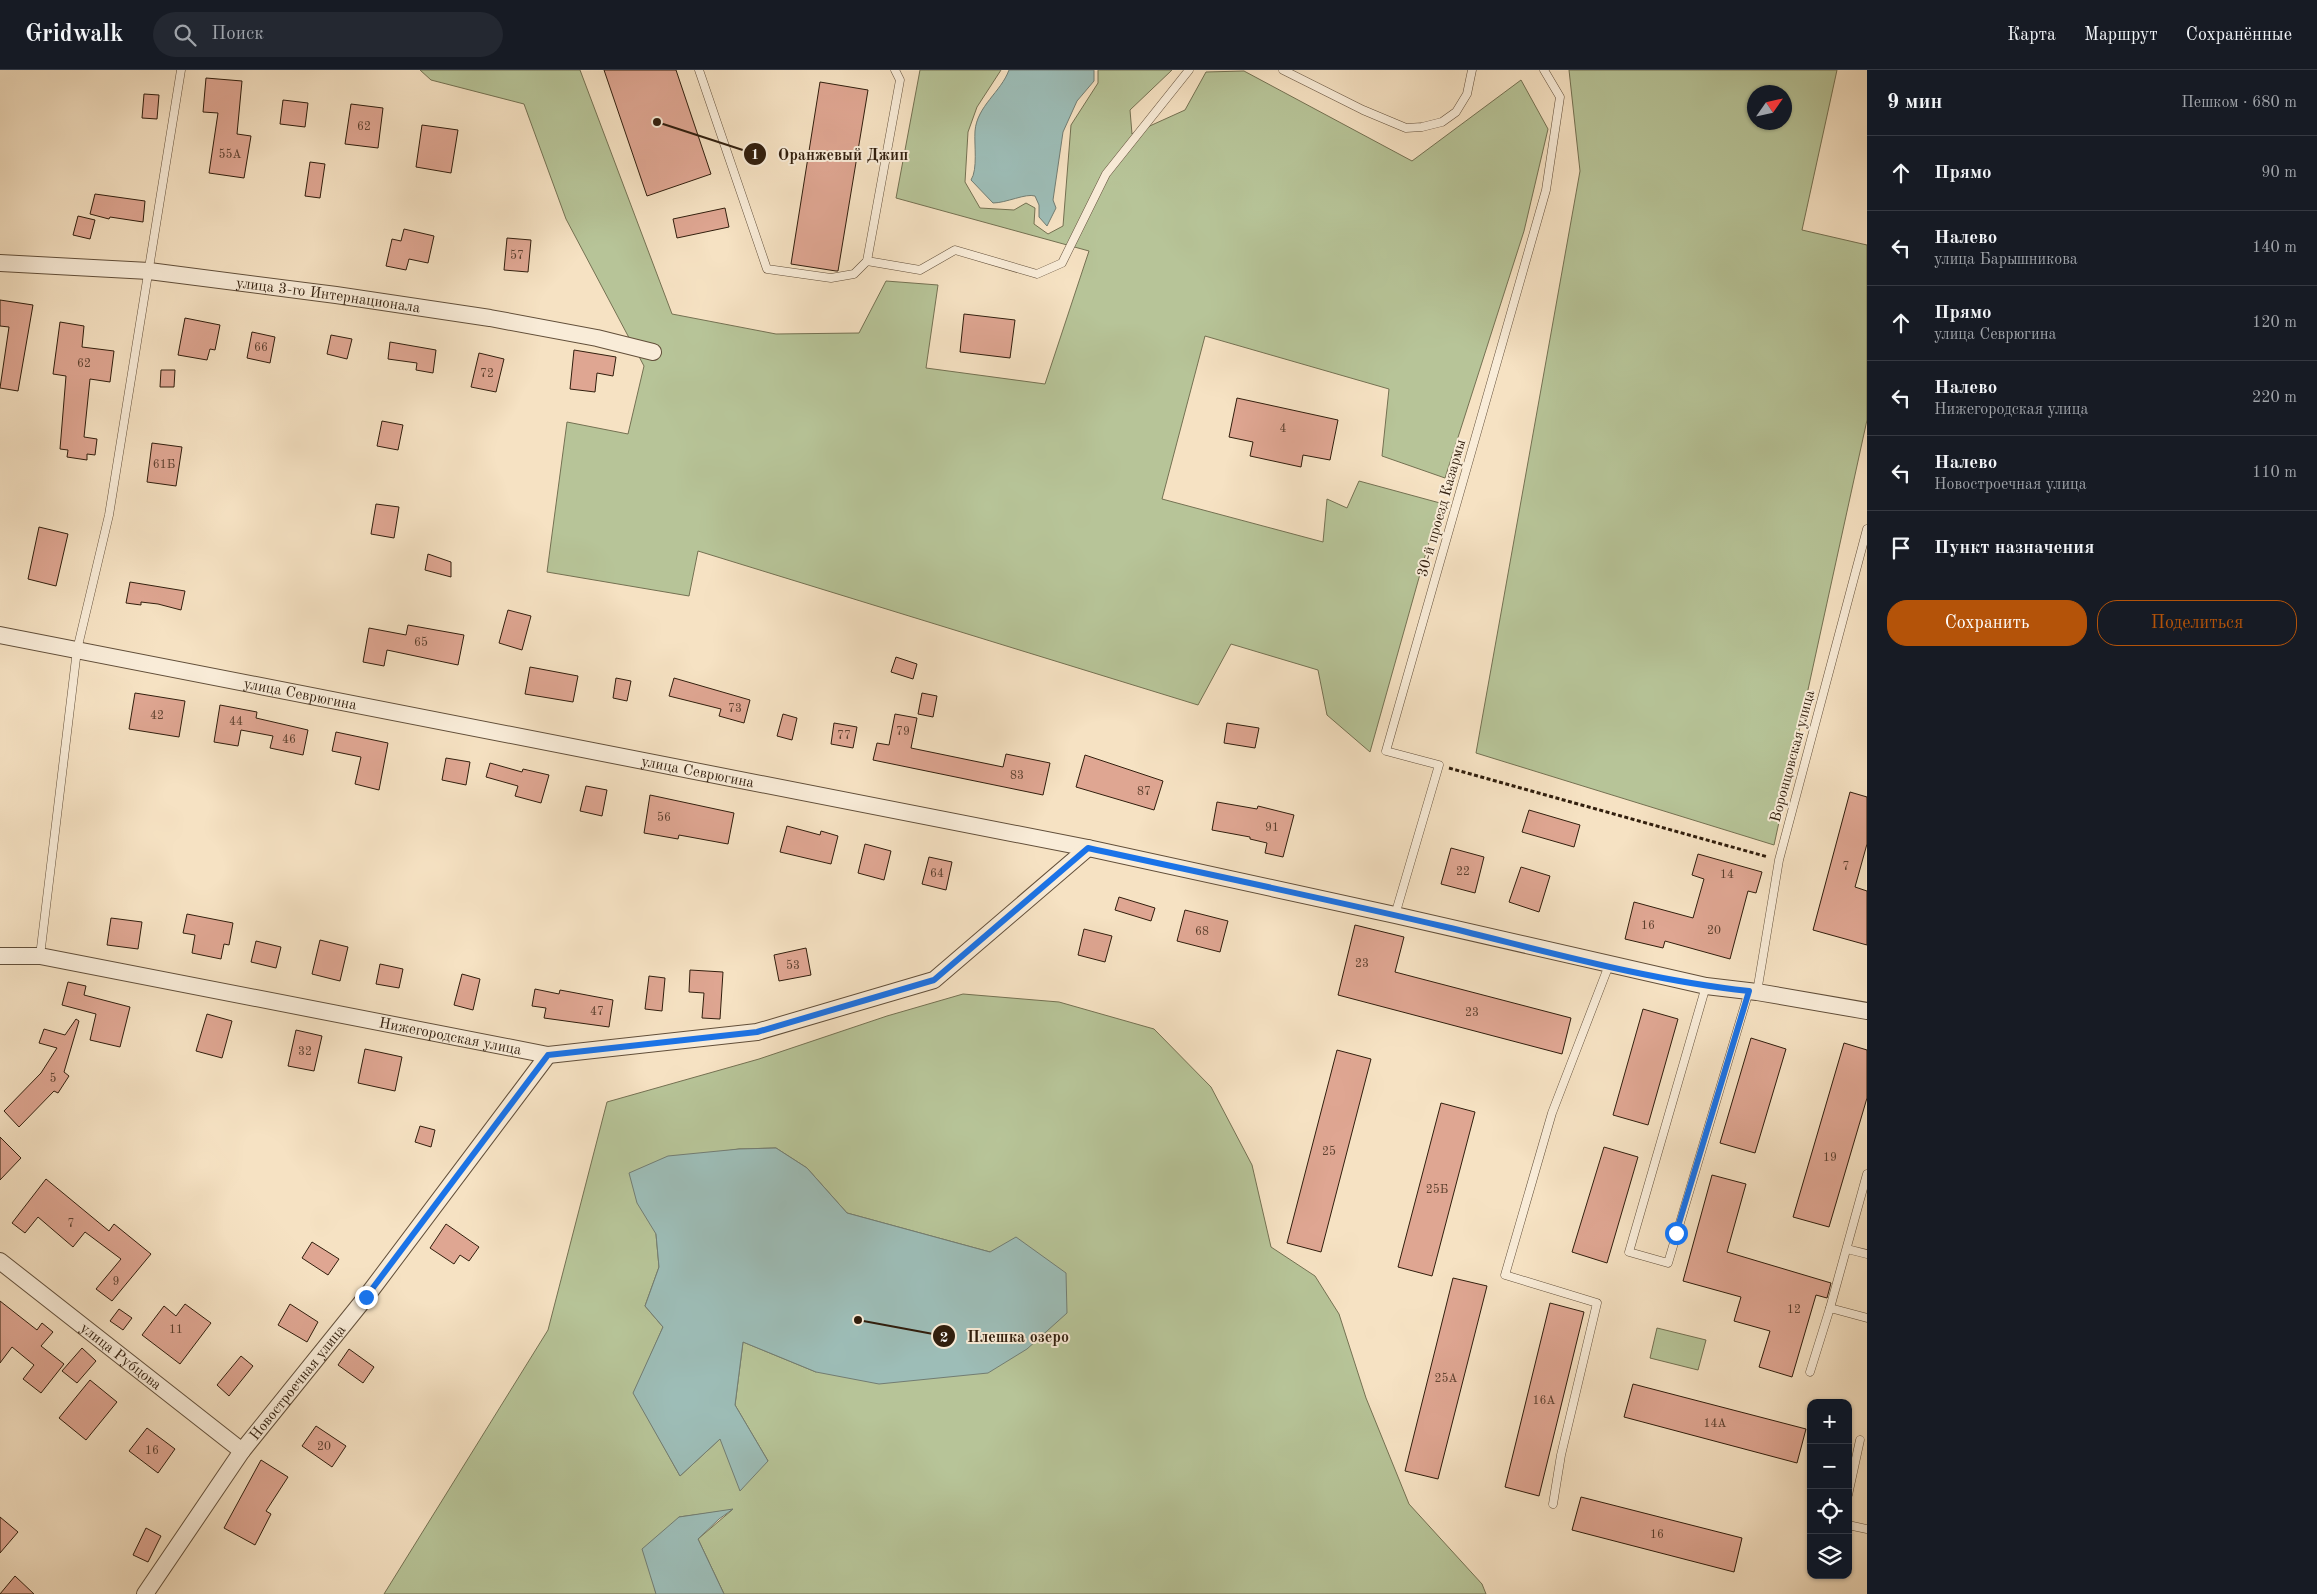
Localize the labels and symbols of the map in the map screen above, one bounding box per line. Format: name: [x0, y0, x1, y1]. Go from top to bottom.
north arrow: [1747, 85, 1792, 130]
house number: 62: [357, 121, 371, 133]
callout: Оранжевый Джип: [742, 139, 918, 170]
house number: 55А: [218, 148, 242, 161]
text: 1: [751, 148, 759, 163]
text: Оранжевый Джип: [778, 148, 908, 164]
house number: 57: [510, 249, 524, 262]
street label: улица 3-го Интернационала: [235, 276, 422, 317]
house number: 66: [254, 342, 268, 354]
house number: 62: [77, 358, 91, 370]
house number: 72: [480, 368, 494, 380]
house number: 4: [1280, 423, 1287, 435]
street label: 30-й проезд Казармы: [1416, 438, 1469, 579]
house number: 61Б: [153, 459, 175, 471]
house number: 65: [414, 636, 428, 649]
street label: улица Севрюгина: [242, 677, 358, 714]
street label: Воронцовская улица: [1769, 688, 1818, 824]
house number: 73: [728, 703, 742, 715]
house number: 42: [150, 710, 164, 722]
house number: 44: [229, 716, 243, 728]
house number: 79: [896, 726, 910, 738]
house number: 77: [837, 730, 851, 742]
house number: 46: [282, 734, 296, 746]
street label: улица Севрюгина: [640, 755, 756, 792]
house number: 83: [1010, 770, 1024, 782]
house number: 87: [1137, 786, 1151, 798]
house number: 56: [657, 811, 671, 824]
house number: 91: [1265, 822, 1279, 834]
house number: 7: [1843, 861, 1849, 873]
house number: 22: [1456, 866, 1470, 878]
house number: 64: [930, 868, 944, 880]
house number: 14: [1720, 869, 1734, 881]
house number: 16: [1641, 920, 1655, 932]
house number: 20: [1707, 925, 1721, 937]
house number: 68: [1195, 926, 1209, 938]
house number: 23: [1355, 958, 1369, 970]
house number: 53: [786, 959, 800, 972]
house number: 47: [590, 1006, 604, 1018]
house number: 23: [1465, 1007, 1479, 1019]
street label: Нижегородская улица: [377, 1016, 523, 1059]
house number: 32: [298, 1046, 312, 1058]
house number: 5: [50, 1072, 57, 1085]
house number: 25: [1322, 1145, 1336, 1158]
house number: 19: [1823, 1152, 1837, 1164]
house number: 25Б: [1426, 1183, 1448, 1196]
house number: 7: [68, 1218, 74, 1230]
route start: [1665, 1222, 1688, 1245]
house number: 9: [113, 1276, 119, 1288]
route end: [355, 1286, 378, 1309]
house number: 12: [1787, 1304, 1801, 1316]
street label: улица Рубцова: [77, 1321, 164, 1394]
callout: Плешка озеро: [932, 1321, 1079, 1352]
street label: Новостроечная улица: [248, 1322, 350, 1444]
house number: 11: [169, 1324, 183, 1336]
text: Плешка озеро: [967, 1330, 1069, 1346]
text: 2: [940, 1331, 948, 1346]
house number: 25А: [1434, 1372, 1458, 1385]
house number: 16А: [1532, 1395, 1556, 1407]
house number: 14А: [1703, 1418, 1727, 1430]
house number: 20: [317, 1441, 331, 1453]
house number: 16: [145, 1445, 159, 1457]
house number: 16: [1650, 1529, 1664, 1541]

